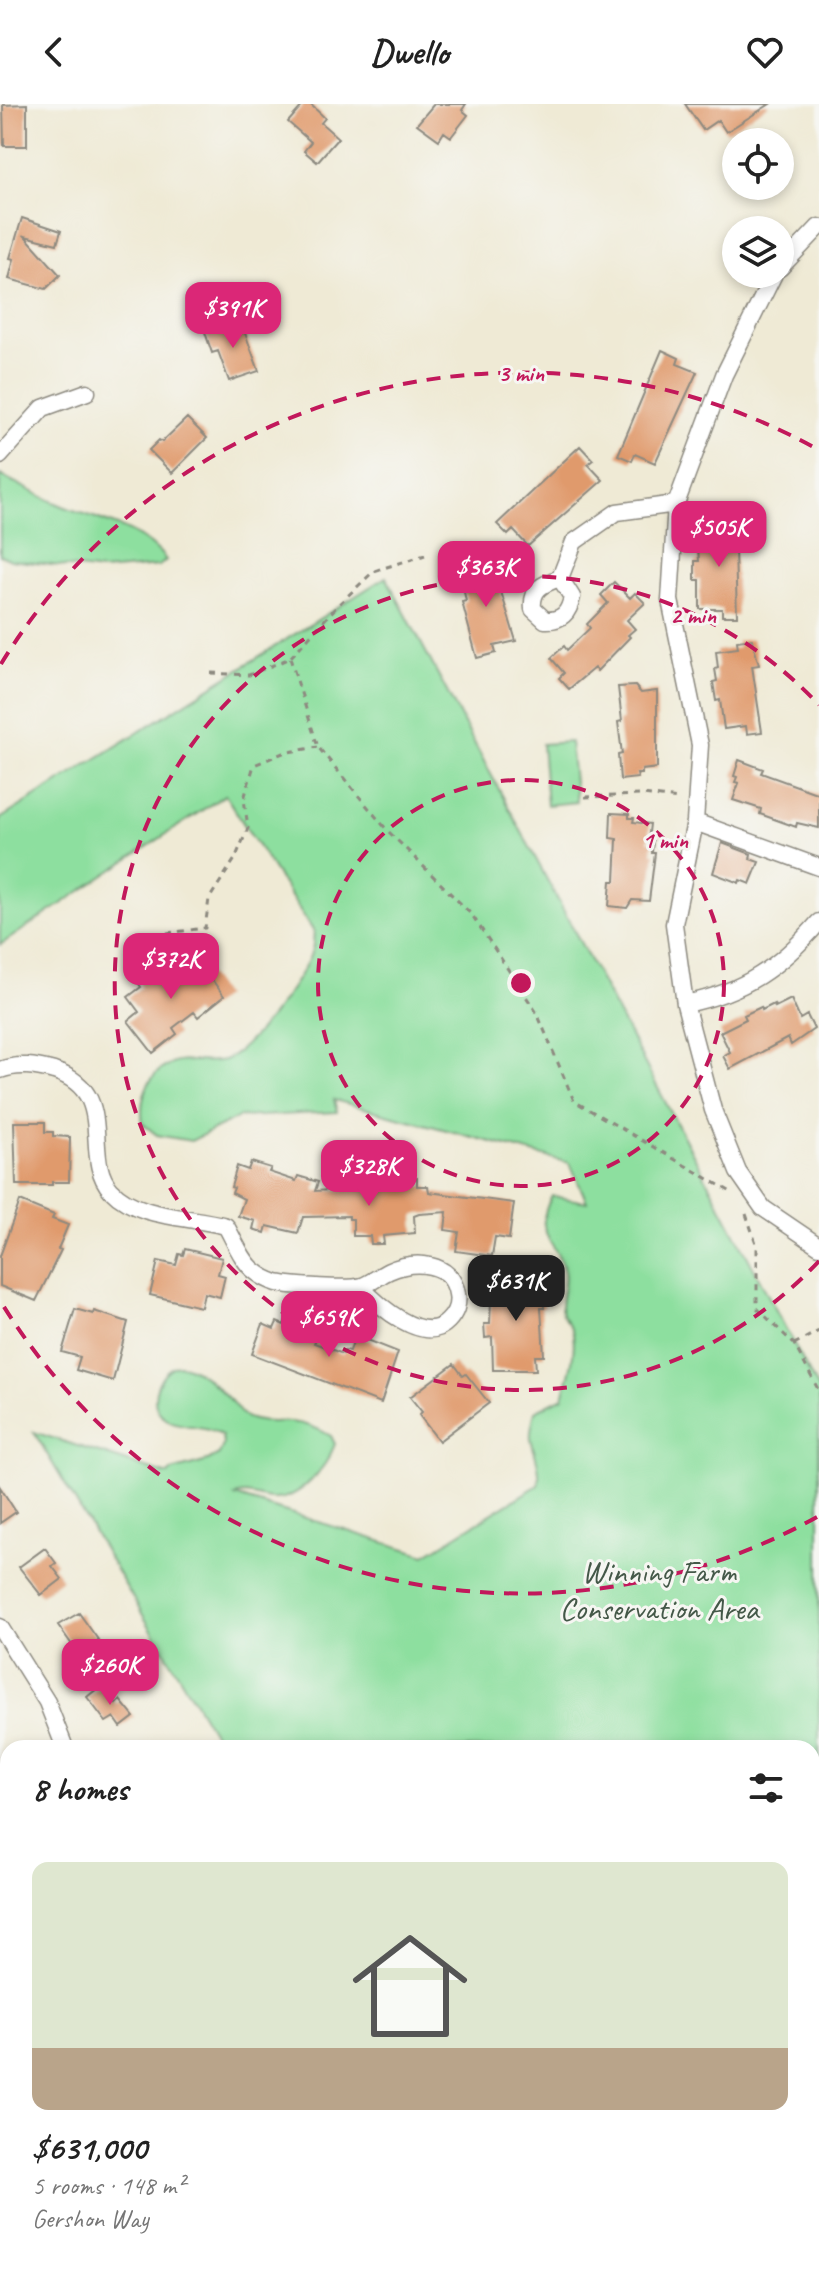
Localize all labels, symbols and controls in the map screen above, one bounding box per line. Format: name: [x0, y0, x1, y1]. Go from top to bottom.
text: Dwello: [370, 29, 449, 75]
icon: back: [32, 30, 76, 74]
icon: heart: [743, 30, 787, 74]
map controls: [722, 128, 794, 288]
button: locate: [722, 128, 794, 200]
button: layers: [722, 216, 794, 288]
pin: $391K: [177, 282, 289, 350]
text: $391K: [203, 291, 263, 324]
text: 3 min: [498, 358, 545, 388]
pin: $505K: [663, 501, 775, 569]
text: $505K: [689, 510, 749, 543]
pin: $363K: [430, 541, 542, 609]
text: $363K: [456, 550, 516, 583]
text: 2 min: [670, 600, 717, 630]
text: 1 min: [642, 825, 689, 855]
pin: $372K: [115, 933, 227, 1001]
text: $372K: [141, 942, 201, 975]
centre of rings: [507, 969, 535, 997]
pin: $328K: [313, 1140, 425, 1208]
text: $328K: [339, 1149, 399, 1182]
pin: $631K: [460, 1255, 572, 1323]
text: $631K: [486, 1264, 546, 1297]
pin: $659K: [273, 1291, 385, 1359]
text: $659K: [299, 1300, 359, 1333]
park label: Winning Farm Conservation Area: [559, 1551, 761, 1629]
pin: $260K: [54, 1639, 166, 1707]
text: $260K: [80, 1648, 140, 1681]
icon: filters: [744, 1766, 788, 1810]
text: 8 homes: [32, 1767, 128, 1810]
icon: home: [338, 1914, 482, 2058]
text: $631,000: [32, 2126, 147, 2169]
text: 5 rooms · 148 m²: [32, 2169, 184, 2202]
text: Gershon Way: [32, 2202, 149, 2235]

